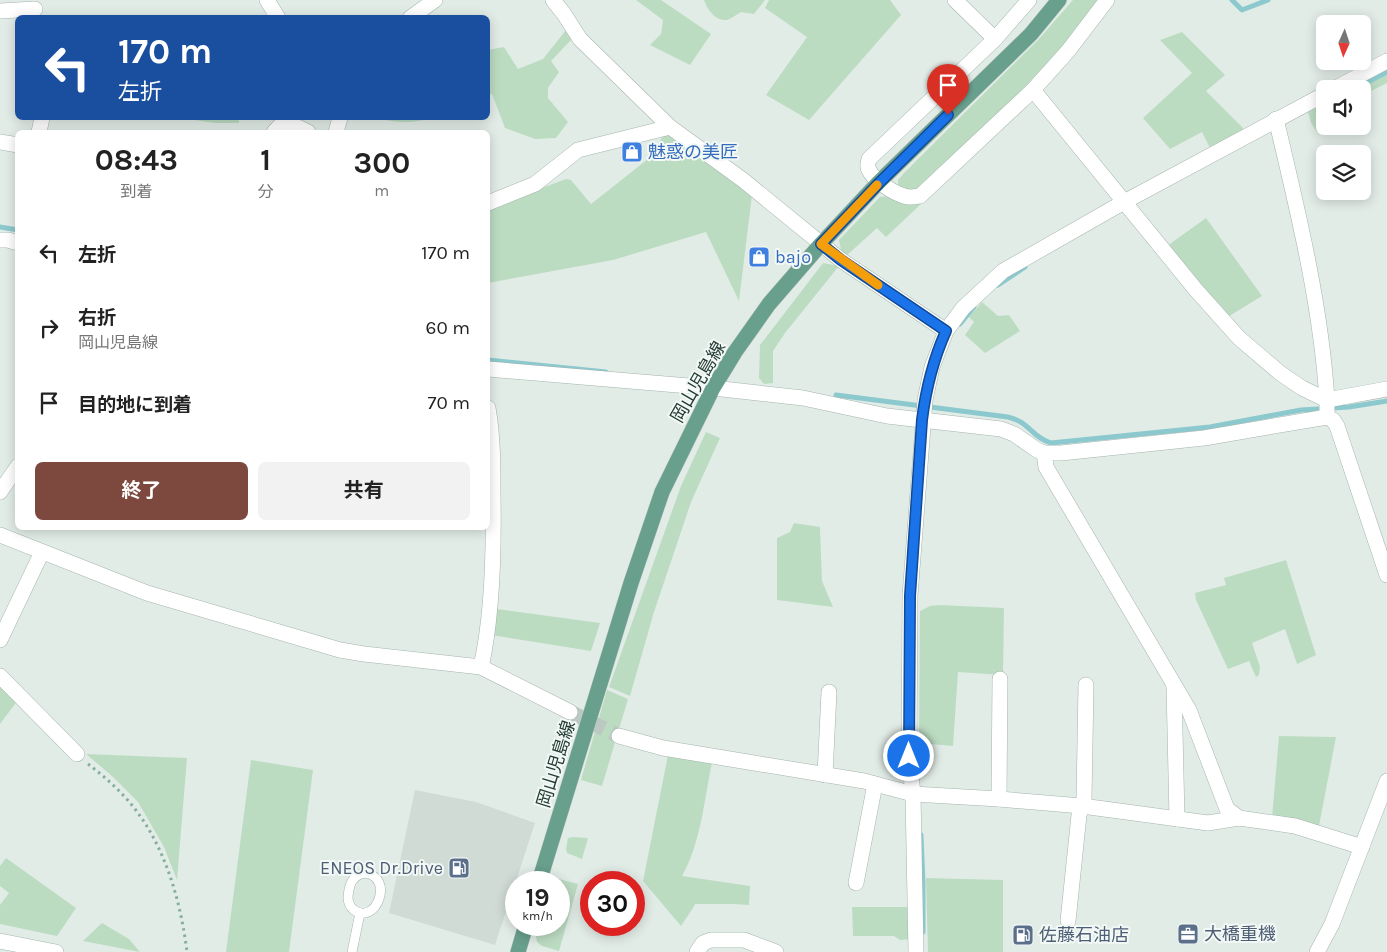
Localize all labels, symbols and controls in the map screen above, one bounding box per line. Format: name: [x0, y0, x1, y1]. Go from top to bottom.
north arrow: [1316, 15, 1371, 70]
map controls: [1316, 15, 1371, 200]
text: 170 m: [118, 31, 212, 72]
icon: left: [35, 35, 100, 100]
pin: [927, 64, 969, 115]
icon: arrive: [934, 71, 962, 99]
text: 左折: [118, 79, 162, 105]
button: sound: [1316, 80, 1371, 135]
shop icon: 魅惑の美匠: [620, 140, 644, 164]
place label: 魅惑の美匠: [648, 141, 738, 163]
text: 08:43: [95, 142, 178, 178]
text: 1: [260, 142, 271, 178]
text: 300: [354, 145, 410, 181]
button: layers: [1316, 145, 1371, 200]
text: m: [374, 181, 389, 200]
text: 到着: [120, 182, 152, 201]
text: 分: [258, 182, 274, 201]
icon: left: [35, 239, 63, 267]
text: 170 m: [421, 242, 470, 264]
text: 左折: [78, 244, 116, 266]
shop icon: bajo: [747, 245, 771, 269]
place label: bajo: [775, 246, 811, 268]
text: 右折: [78, 307, 116, 329]
icon: right: [35, 314, 63, 342]
text: 60 m: [426, 317, 470, 339]
text: 岡山児島線: [78, 333, 158, 352]
street label: 岡山児島線: [666, 338, 730, 426]
icon: arrive: [35, 389, 63, 417]
text: 70 m: [428, 392, 470, 414]
text: 目的地に到着: [78, 394, 192, 416]
button: 終了: [35, 462, 248, 520]
button: 共有: [258, 462, 470, 520]
street label: 岡山児島線: [532, 718, 580, 810]
position arrow: [882, 729, 934, 781]
fuel station icon: ENEOS Dr.Drive: [447, 856, 471, 880]
place label: ENEOS Dr.Drive: [320, 857, 443, 879]
speed limit sign: 30: [580, 871, 645, 936]
text: 19: [525, 883, 550, 912]
text: km/h: [522, 909, 553, 923]
office icon: 大橋重機: [1176, 922, 1200, 946]
fuel station icon: 佐藤石油店: [1011, 923, 1035, 947]
place label: 大橋重機: [1204, 923, 1276, 945]
place label: 佐藤石油店: [1039, 924, 1129, 946]

